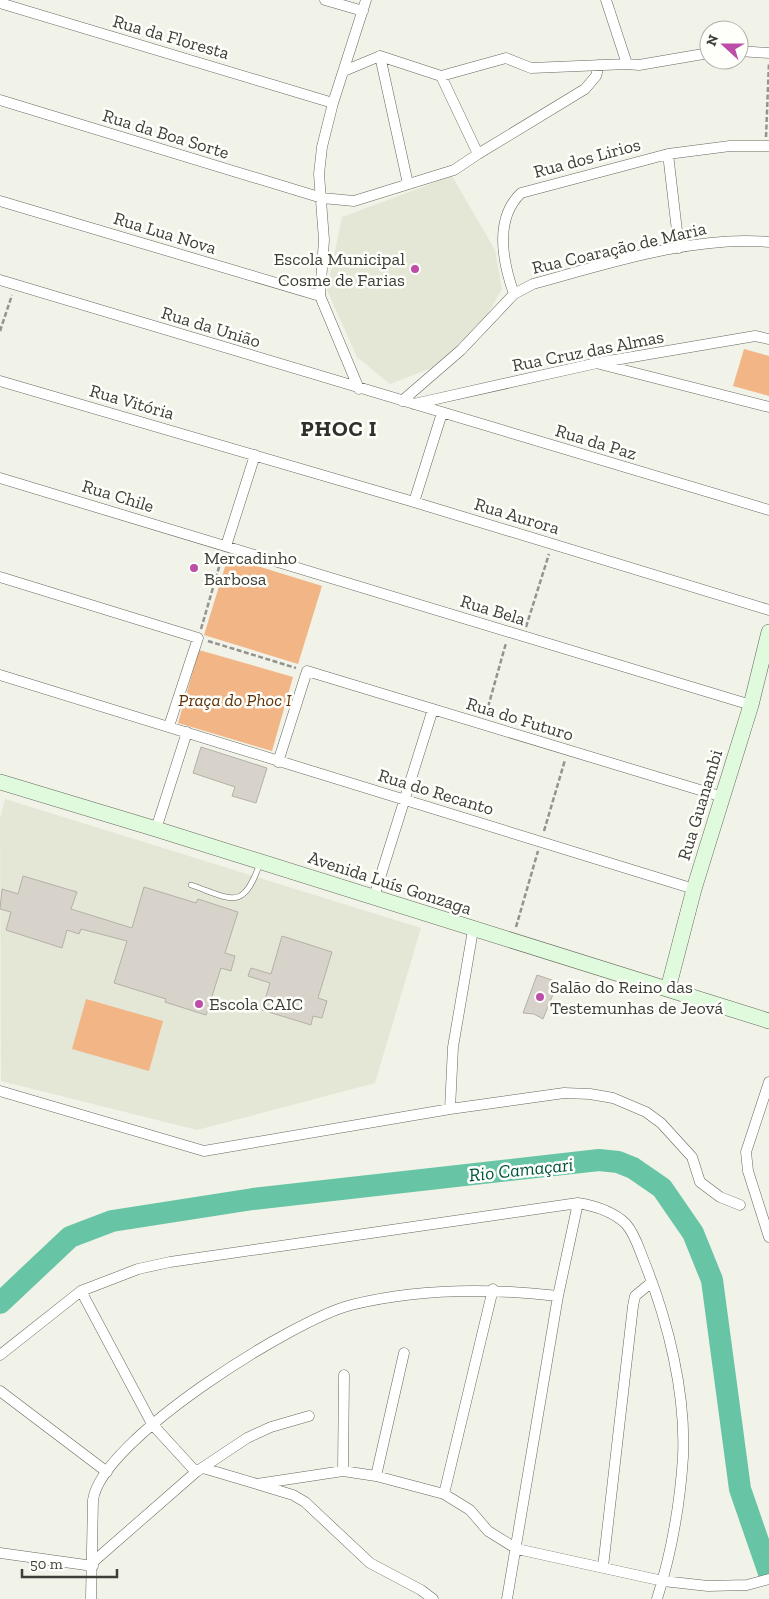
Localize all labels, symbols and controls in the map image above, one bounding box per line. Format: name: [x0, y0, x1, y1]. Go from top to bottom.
street label: Rua da Floresta: [110, 10, 232, 64]
north arrow: [699, 20, 749, 70]
text: N: [702, 32, 722, 49]
street label: Rua da Boa Sorte: [100, 104, 232, 164]
street label: Rua dos Lirios: [531, 133, 643, 183]
street label: Rua Lua Nova: [111, 207, 219, 259]
street label: Rua Coaração de Maria: [530, 217, 709, 279]
place label: Escola Municipal Cosme de Farias: [274, 248, 405, 291]
marker: Escola Municipal Cosme de Farias: [409, 263, 421, 275]
street label: Rua da União: [159, 302, 263, 352]
street label: Rua Cruz das Almas: [510, 325, 666, 377]
street label: Rua Vitória: [87, 379, 177, 425]
district label: PHOC I: [300, 415, 378, 442]
street label: Rua da Paz: [553, 419, 639, 465]
street label: Rua Chile: [79, 475, 157, 517]
street label: Rua Aurora: [472, 493, 563, 539]
place label: Mercadinho Barbosa: [204, 547, 297, 590]
marker: Mercadinho Barbosa: [188, 562, 200, 574]
street label: Rua Bela: [458, 590, 528, 630]
park label: Praça do Phoc I: [178, 689, 292, 711]
street label: Rua do Futuro: [464, 692, 576, 746]
street label: Rua Guanambi: [673, 747, 727, 863]
street label: Rua do Recanto: [376, 764, 496, 820]
street label: Avenida Luís Gonzaga: [306, 846, 475, 920]
place label: Salão do Reino das Testemunhas de Jeová: [550, 976, 724, 1019]
marker: Salão do Reino das Testemunhas de Jeová: [534, 991, 546, 1003]
place label: Escola CAIC: [209, 993, 303, 1015]
marker: Escola CAIC: [193, 998, 205, 1010]
water label: Rio Camaçari: [468, 1153, 575, 1186]
scale bar: [22, 1546, 118, 1578]
text: 50 m: [30, 1555, 63, 1573]

